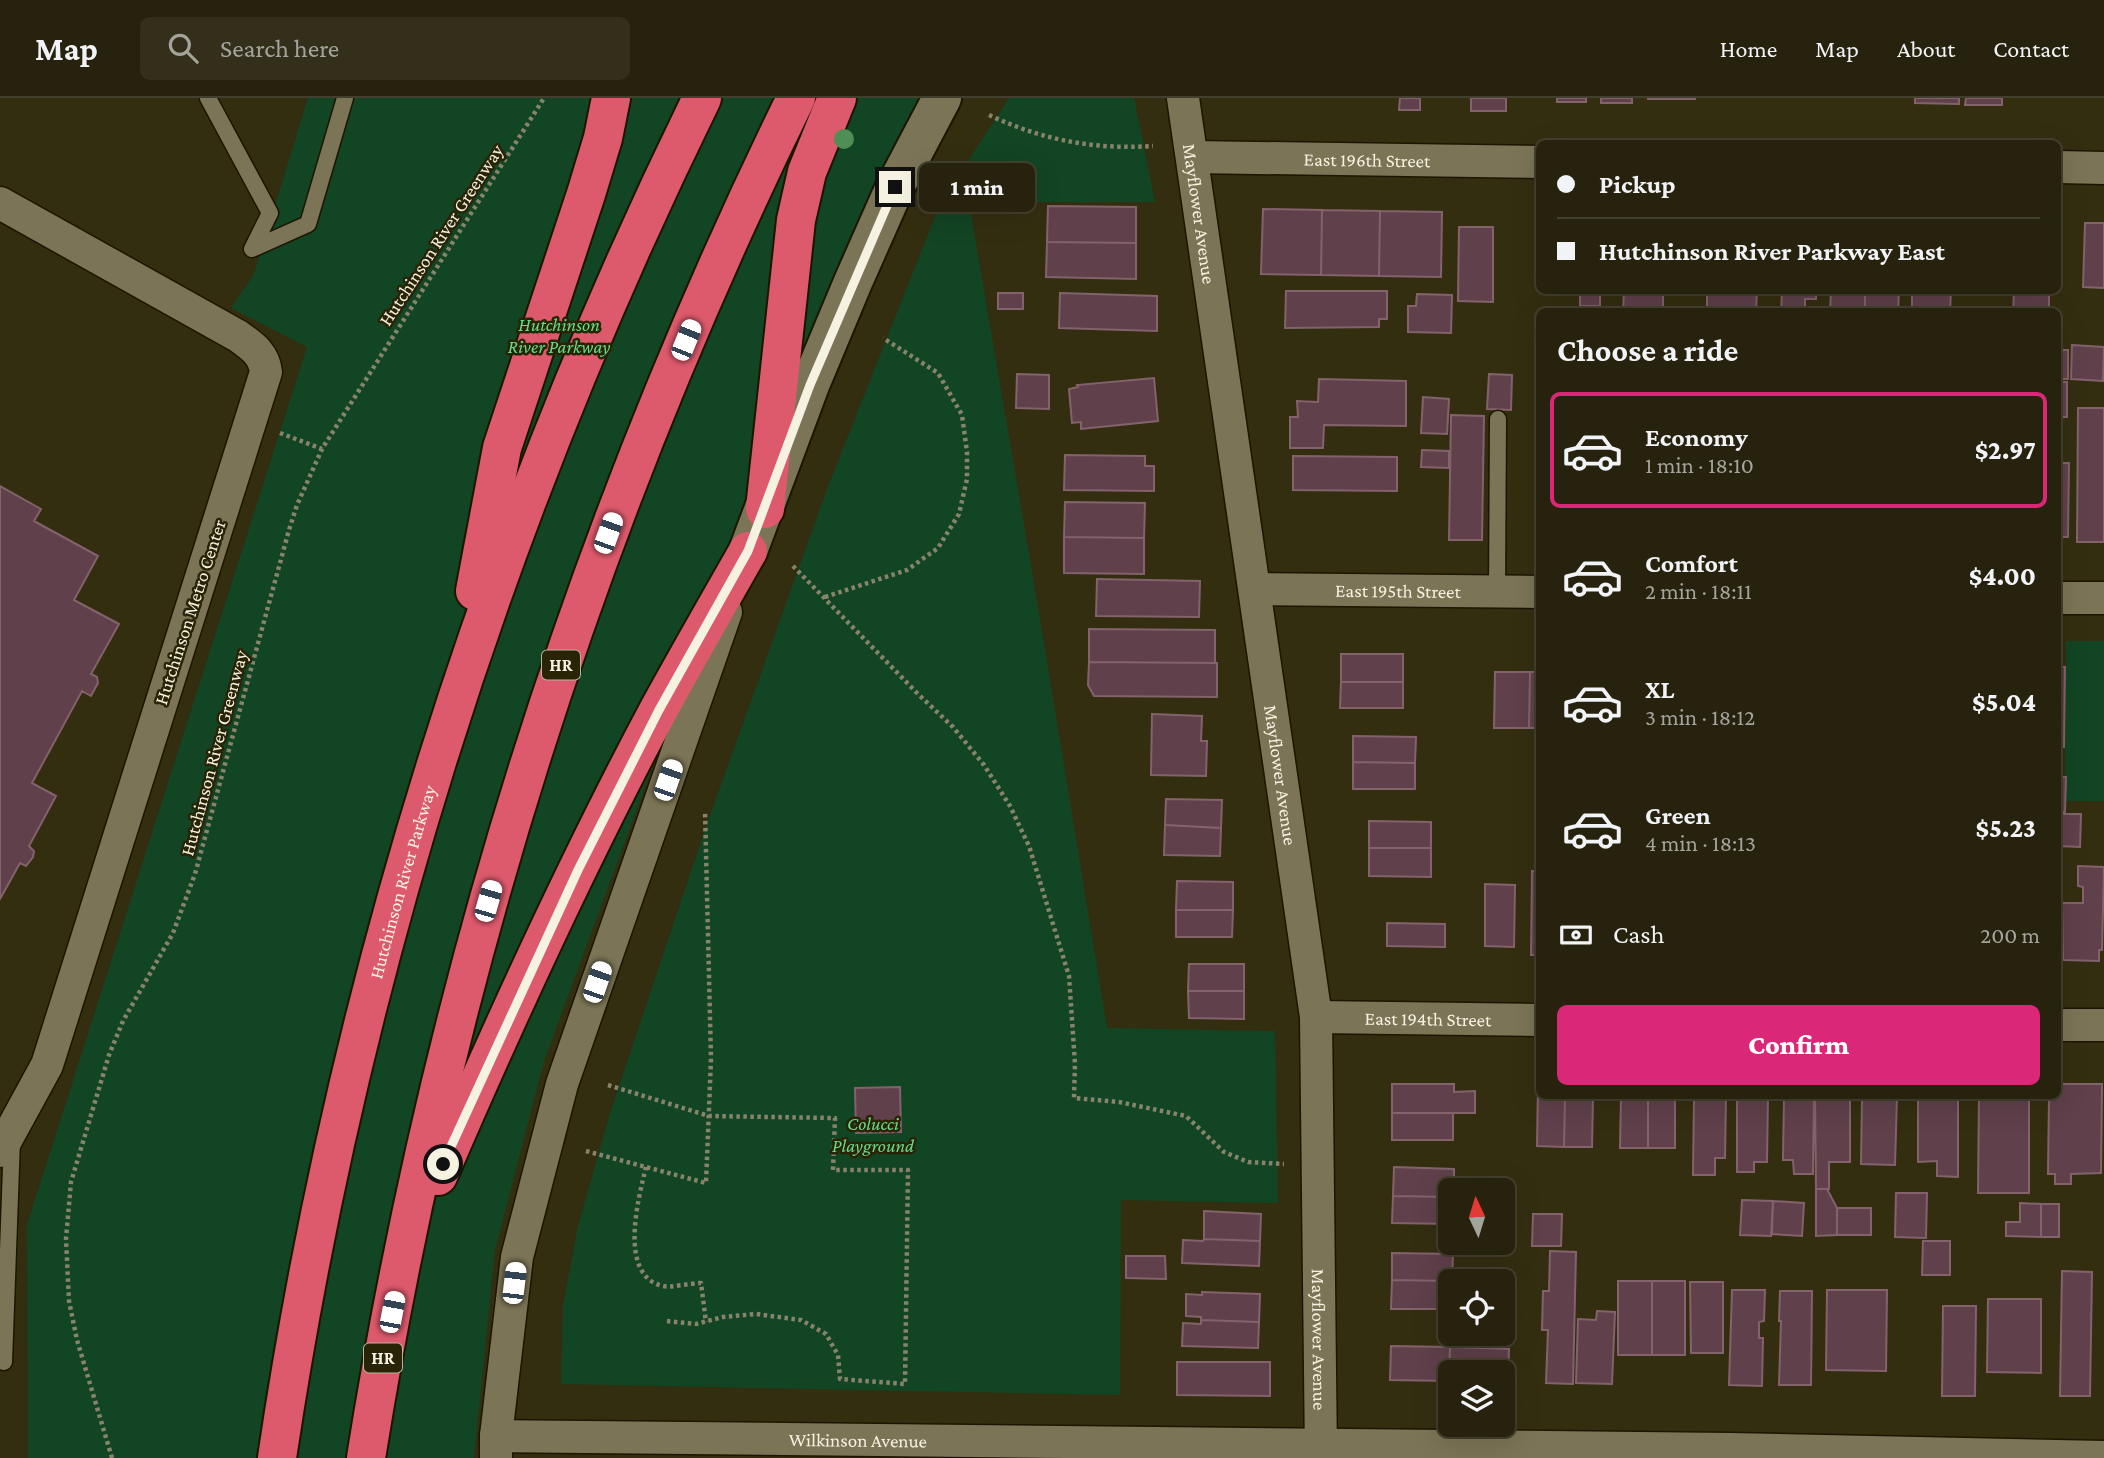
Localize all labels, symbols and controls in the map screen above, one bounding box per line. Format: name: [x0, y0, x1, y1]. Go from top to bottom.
search box: [140, 17, 630, 80]
icon: search: [164, 29, 202, 67]
text: Map: [35, 30, 98, 67]
text: Search here: [220, 34, 339, 63]
text: Home: [1720, 35, 1777, 62]
text: Map: [1815, 35, 1859, 62]
text: About: [1897, 35, 1955, 62]
text: Contact: [1993, 35, 2069, 62]
street label: Hutchinson River Greenway: [375, 140, 508, 330]
street label: Mayflower Avenue: [1179, 142, 1220, 285]
street label: East 196th Street: [1304, 148, 1431, 171]
callout: 1 min: [920, 162, 1035, 212]
text: Pickup: [1599, 170, 1676, 199]
route end: [879, 171, 911, 203]
text: 1 min: [950, 174, 1004, 200]
text: Hutchinson River Parkway East: [1599, 237, 1945, 266]
park label: Hutchinson River Parkway: [508, 314, 610, 357]
car: [669, 317, 704, 363]
text: Choose a ride: [1557, 332, 1738, 368]
icon: car: [1561, 419, 1624, 482]
text: Economy: [1645, 423, 1748, 452]
text: $2.97: [1975, 436, 2036, 465]
text: 1 min · 18:10: [1645, 452, 1754, 478]
car: [591, 510, 626, 556]
street label: Hutchinson Metro Center: [150, 517, 230, 707]
icon: car: [1561, 545, 1624, 608]
text: Comfort: [1645, 549, 1738, 578]
text: $4.00: [1969, 562, 2036, 591]
text: 2 min · 18:11: [1645, 578, 1752, 604]
street label: East 195th Street: [1335, 579, 1462, 602]
street label: Hutchinson River Greenway: [176, 648, 252, 858]
road number: HR: [542, 650, 580, 680]
icon: car: [1561, 671, 1624, 734]
text: XL: [1645, 675, 1674, 704]
text: $5.04: [1972, 688, 2036, 717]
street label: Mayflower Avenue: [1260, 703, 1302, 847]
text: 3 min · 18:12: [1645, 704, 1755, 730]
car: [652, 757, 685, 803]
street label: Hutchinson River Parkway: [365, 782, 440, 981]
icon: car: [1561, 797, 1624, 860]
text: Green: [1645, 801, 1711, 830]
text: $5.23: [1976, 814, 2036, 843]
text: 4 min · 18:13: [1645, 830, 1756, 856]
car: [473, 878, 504, 924]
icon: cash: [1557, 916, 1595, 954]
text: Cash: [1613, 920, 1664, 949]
text: 200 m: [1980, 922, 2040, 948]
car: [581, 959, 614, 1005]
button: Confirm: [1557, 1005, 2040, 1085]
street label: East 194th Street: [1365, 1007, 1492, 1030]
park label: Colucci Playground: [832, 1113, 915, 1156]
route start: [427, 1148, 459, 1180]
north arrow: [1438, 1178, 1516, 1255]
map controls: [1438, 1178, 1515, 1437]
car: [502, 1261, 527, 1305]
street label: Mayflower Avenue: [1308, 1268, 1331, 1410]
button: locate: [1438, 1269, 1515, 1346]
car: [378, 1289, 407, 1335]
road number: HR: [364, 1344, 402, 1372]
button: layers: [1438, 1360, 1515, 1437]
street label: Wilkinson Avenue: [789, 1429, 927, 1451]

